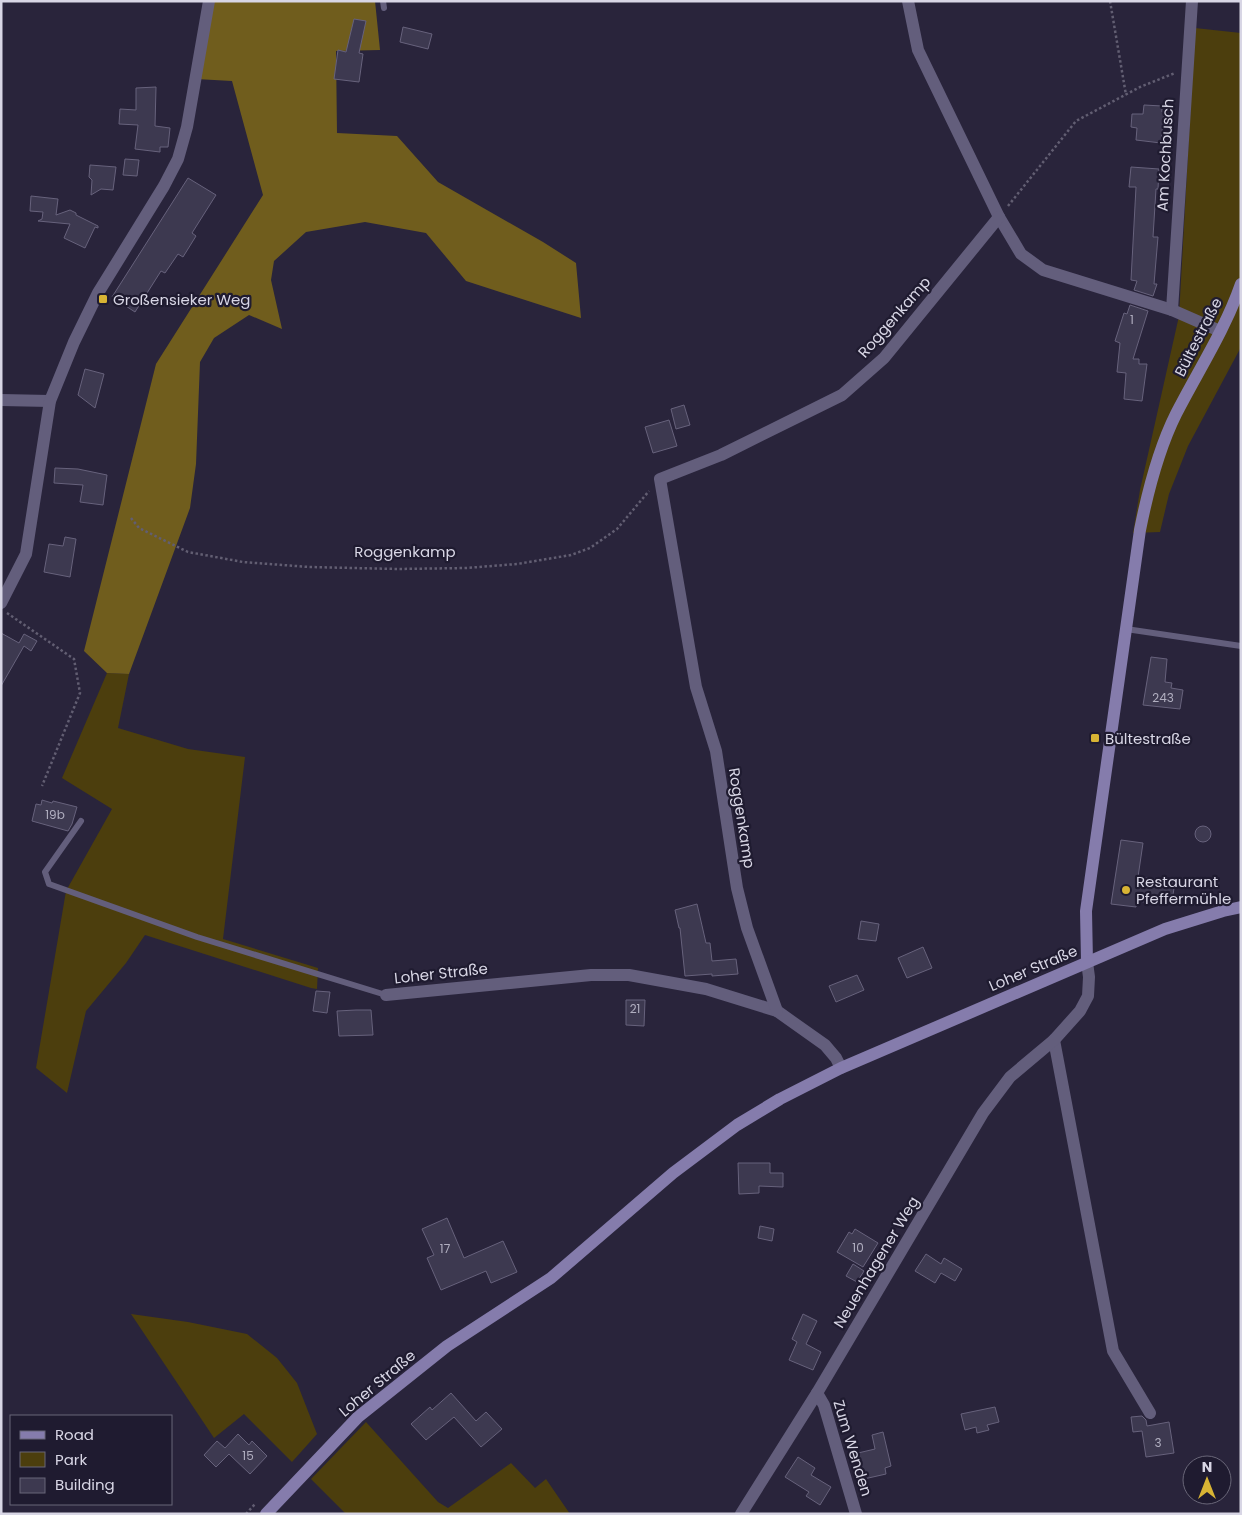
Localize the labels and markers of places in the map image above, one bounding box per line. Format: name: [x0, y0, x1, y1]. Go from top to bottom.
place label: Großensieker Weg: [113, 289, 251, 310]
marker: Großensieker Weg: [97, 293, 109, 305]
place label: Bültestraße: [1105, 728, 1191, 749]
marker: Bültestraße: [1089, 732, 1101, 744]
place label: Restaurant Pfeffermühle: [1136, 871, 1231, 909]
marker: Restaurant Pfeffermühle: [1120, 884, 1132, 896]

